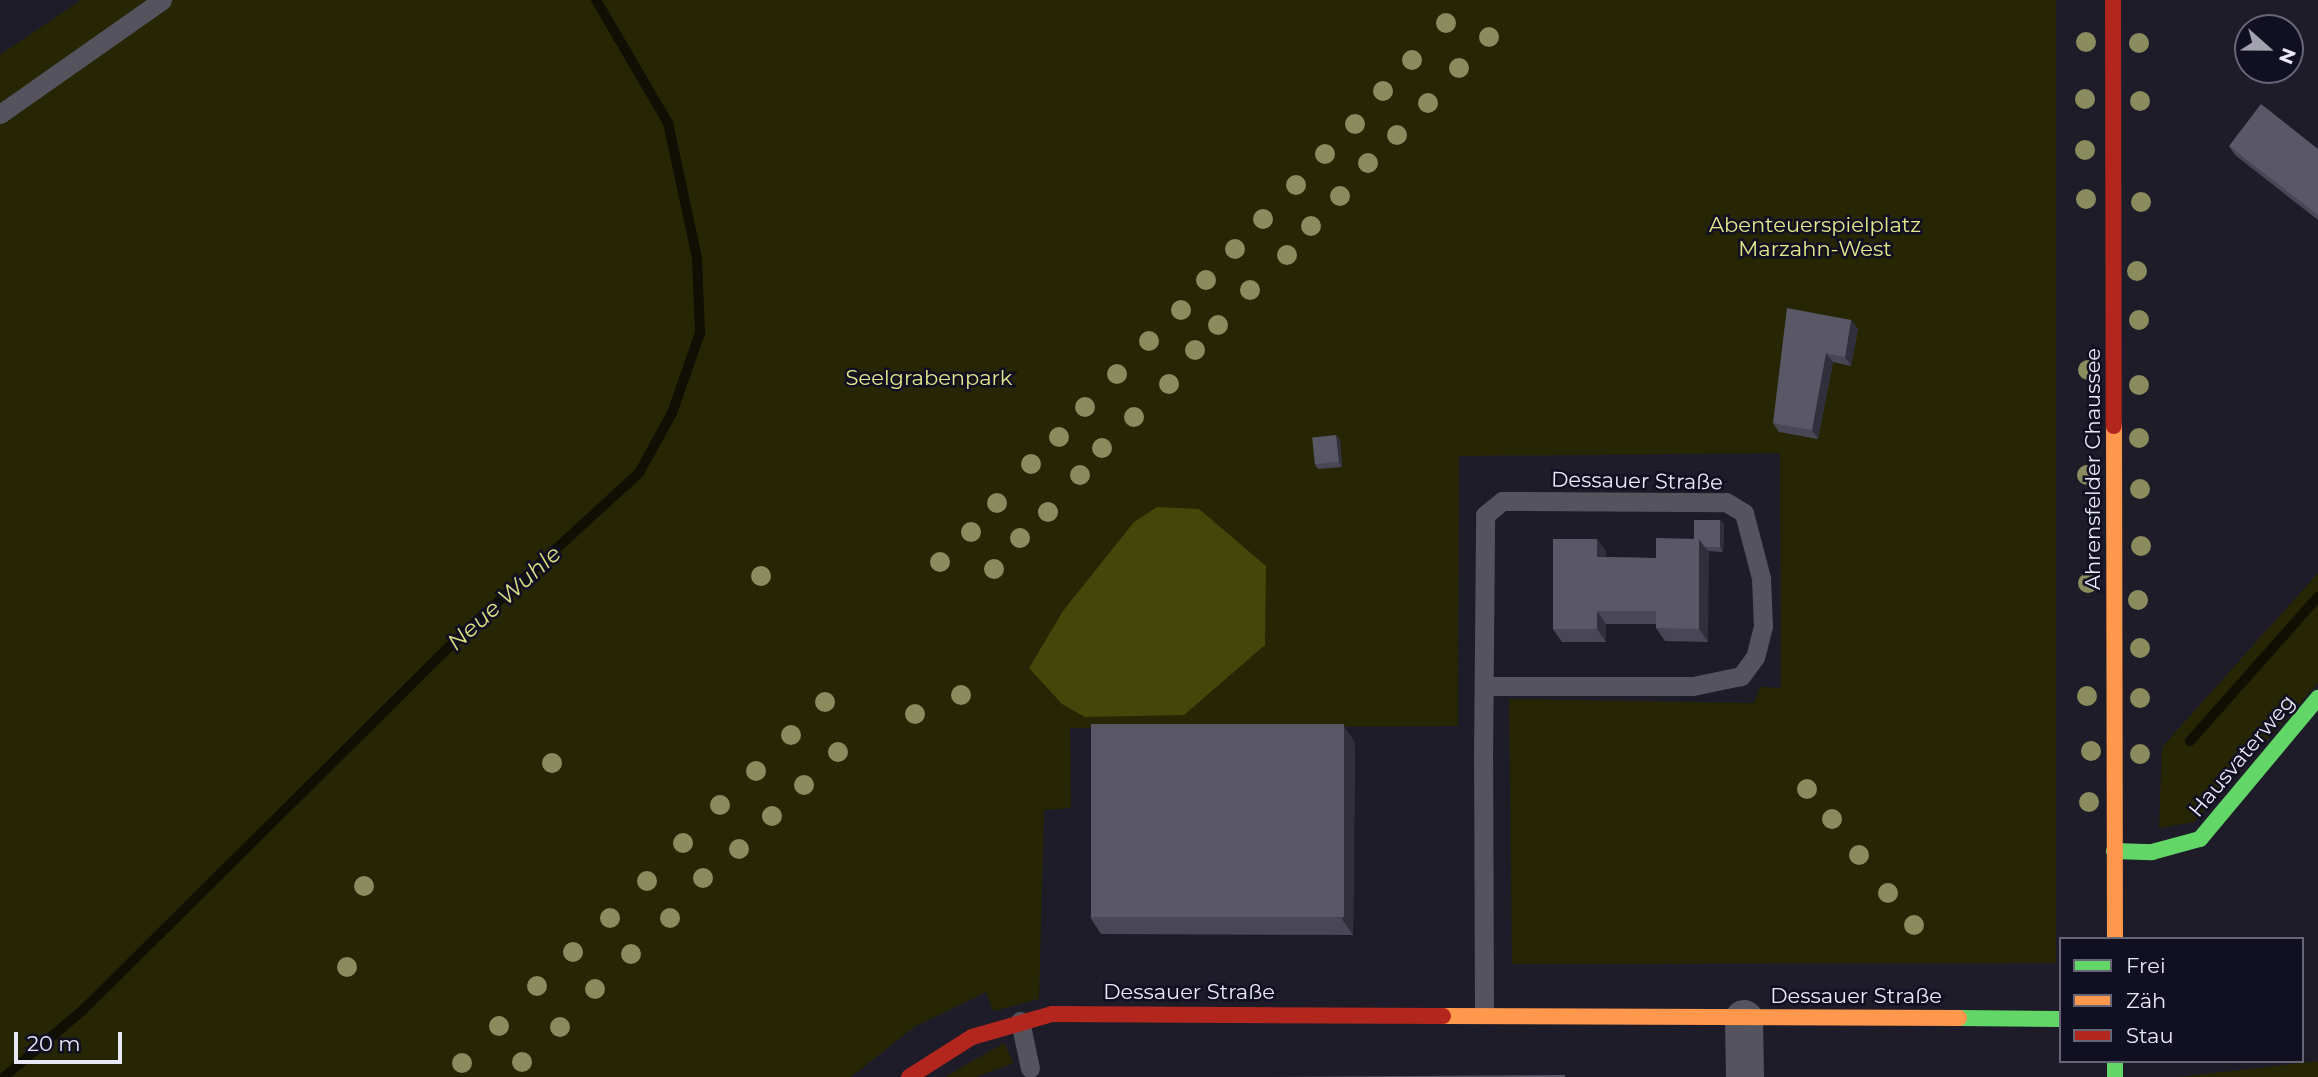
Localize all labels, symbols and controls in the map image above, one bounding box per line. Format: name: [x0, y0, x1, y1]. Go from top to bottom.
north arrow: [2234, 14, 2304, 84]
text: N: [2274, 45, 2301, 67]
park label: Abenteuerspielplatz Marzahn-West: [1709, 212, 1921, 262]
street label: Ahrensfelder Chaussee: [2080, 348, 2106, 590]
park label: Seelgrabenpark: [846, 365, 1012, 391]
street label: Dessauer Straße: [1551, 467, 1723, 495]
water label: Neue Wuhle: [441, 540, 567, 656]
street label: Hausvaterweg: [2184, 690, 2300, 822]
legend: [2059, 937, 2304, 1063]
text: Frei: [2126, 953, 2166, 978]
street label: Dessauer Straße: [1103, 979, 1275, 1005]
street label: Dessauer Straße: [1770, 983, 1942, 1009]
text: Zäh: [2126, 988, 2166, 1013]
scale bar: [18, 1018, 126, 1062]
text: Stau: [2126, 1023, 2174, 1048]
text: 20 m: [27, 1031, 81, 1056]

